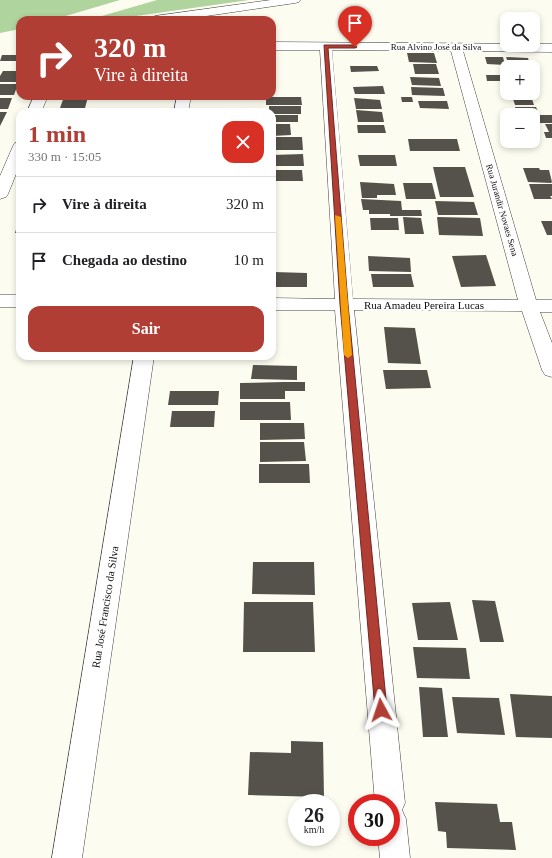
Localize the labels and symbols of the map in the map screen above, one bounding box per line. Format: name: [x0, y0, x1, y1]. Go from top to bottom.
pin: [338, 6, 372, 47]
street label: Rua Alvino José da Silva: [391, 42, 481, 52]
street label: Rua Jurandir Novaes Sena: [484, 163, 520, 257]
street label: Rua Amadeu Pereira Lucas: [364, 299, 484, 311]
street label: Rua José Francisco da Silva: [89, 545, 121, 669]
position arrow: [360, 689, 402, 731]
speed limit sign: 30: [348, 794, 400, 846]

